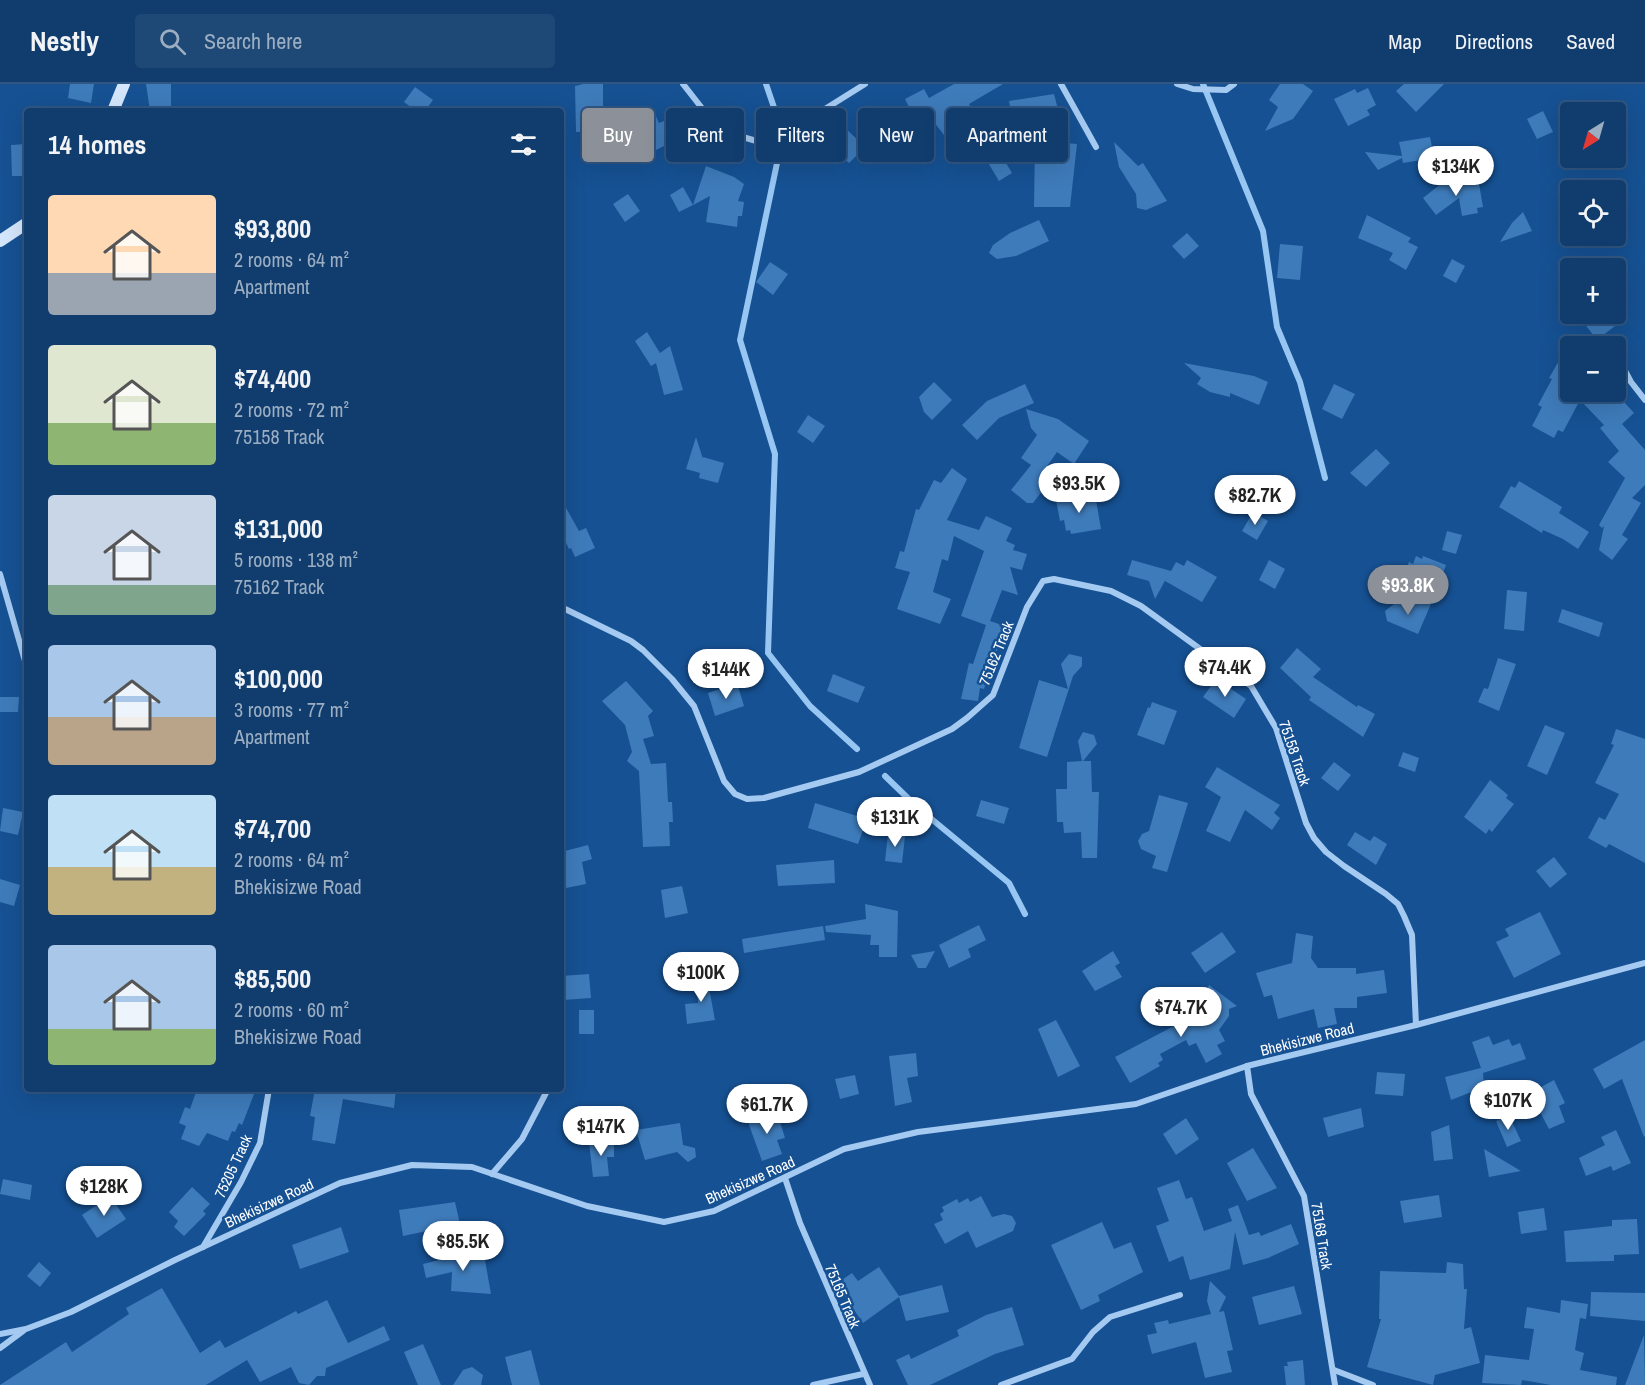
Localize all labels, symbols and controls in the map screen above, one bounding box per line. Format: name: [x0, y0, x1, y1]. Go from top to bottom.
search box: [135, 14, 555, 68]
text: Nestly: [30, 22, 99, 60]
icon: search: [156, 25, 189, 58]
text: Search here: [204, 26, 302, 56]
text: Map: [1388, 27, 1422, 56]
text: Directions: [1455, 27, 1533, 56]
text: Saved: [1566, 27, 1615, 56]
north arrow: [1560, 102, 1626, 168]
map controls: [1560, 102, 1626, 402]
chip: Buy: [582, 108, 654, 162]
chip: Rent: [666, 108, 744, 162]
chip: Filters: [756, 108, 846, 162]
chip: New: [858, 108, 934, 162]
chip: Apartment: [946, 108, 1068, 162]
text: 14 homes: [48, 127, 146, 162]
icon: filters: [507, 128, 540, 161]
pin: $134K: [1414, 146, 1498, 197]
text: $134K: [1432, 152, 1480, 179]
button: locate: [1560, 180, 1626, 246]
text: $93,800: [234, 211, 311, 246]
icon: home: [96, 219, 168, 291]
text: 2 rooms · 64 m²: [234, 246, 349, 273]
button: +: [1560, 258, 1626, 324]
text: Apartment: [234, 273, 310, 300]
button: −: [1560, 336, 1626, 402]
text: $74,400: [234, 361, 311, 396]
icon: home: [96, 369, 168, 441]
text: 2 rooms · 72 m²: [234, 396, 349, 423]
text: 75158 Track: [234, 423, 324, 450]
pin: $93.5K: [1030, 463, 1128, 514]
text: $93.5K: [1053, 469, 1105, 496]
pin: $82.7K: [1206, 475, 1304, 526]
text: $82.7K: [1229, 481, 1281, 508]
text: $131,000: [234, 511, 323, 546]
icon: home: [96, 519, 168, 591]
text: 5 rooms · 138 m²: [234, 546, 358, 573]
pin: $93.8K: [1359, 565, 1457, 616]
text: $93.8K: [1382, 571, 1434, 598]
text: 75162 Track: [234, 573, 324, 600]
street label: 75162 Track: [974, 617, 1019, 688]
pin: $74.4K: [1176, 647, 1274, 698]
pin: $144K: [684, 649, 768, 700]
text: $74.4K: [1199, 653, 1251, 680]
text: $144K: [702, 655, 750, 682]
text: $100,000: [234, 661, 323, 696]
icon: home: [96, 669, 168, 741]
text: 3 rooms · 77 m²: [234, 696, 349, 723]
street label: 75158 Track: [1274, 718, 1316, 789]
text: Apartment: [234, 723, 310, 750]
pin: $131K: [853, 797, 937, 848]
text: $131K: [871, 803, 919, 830]
text: $74,700: [234, 811, 311, 846]
icon: home: [96, 819, 168, 891]
text: 2 rooms · 64 m²: [234, 846, 349, 873]
text: Bhekisizwe Road: [234, 873, 362, 900]
pin: $100K: [659, 952, 743, 1003]
text: $100K: [677, 958, 725, 985]
text: $85,500: [234, 961, 311, 996]
icon: home: [96, 969, 168, 1041]
pin: $74.7K: [1132, 987, 1230, 1038]
text: $74.7K: [1155, 993, 1207, 1020]
text: 2 rooms · 60 m²: [234, 996, 349, 1023]
street label: Bhekisizwe Road: [1258, 1017, 1356, 1061]
text: Bhekisizwe Road: [234, 1023, 362, 1050]
pin: $107K: [1466, 1080, 1550, 1131]
pin: $61.7K: [718, 1084, 816, 1135]
text: $107K: [1484, 1086, 1532, 1113]
text: $61.7K: [741, 1090, 793, 1117]
pin: $147K: [559, 1106, 643, 1157]
text: $147K: [577, 1112, 625, 1139]
street label: 75205 Track: [209, 1130, 257, 1201]
street label: Bhekisizwe Road: [702, 1151, 798, 1209]
pin: $128K: [62, 1166, 146, 1217]
text: $128K: [80, 1172, 128, 1199]
street label: Bhekisizwe Road: [221, 1173, 317, 1233]
street label: 75168 Track: [1306, 1201, 1338, 1272]
pin: $85.5K: [414, 1221, 512, 1272]
text: $85.5K: [437, 1227, 489, 1254]
street label: 75165 Track: [820, 1261, 866, 1332]

